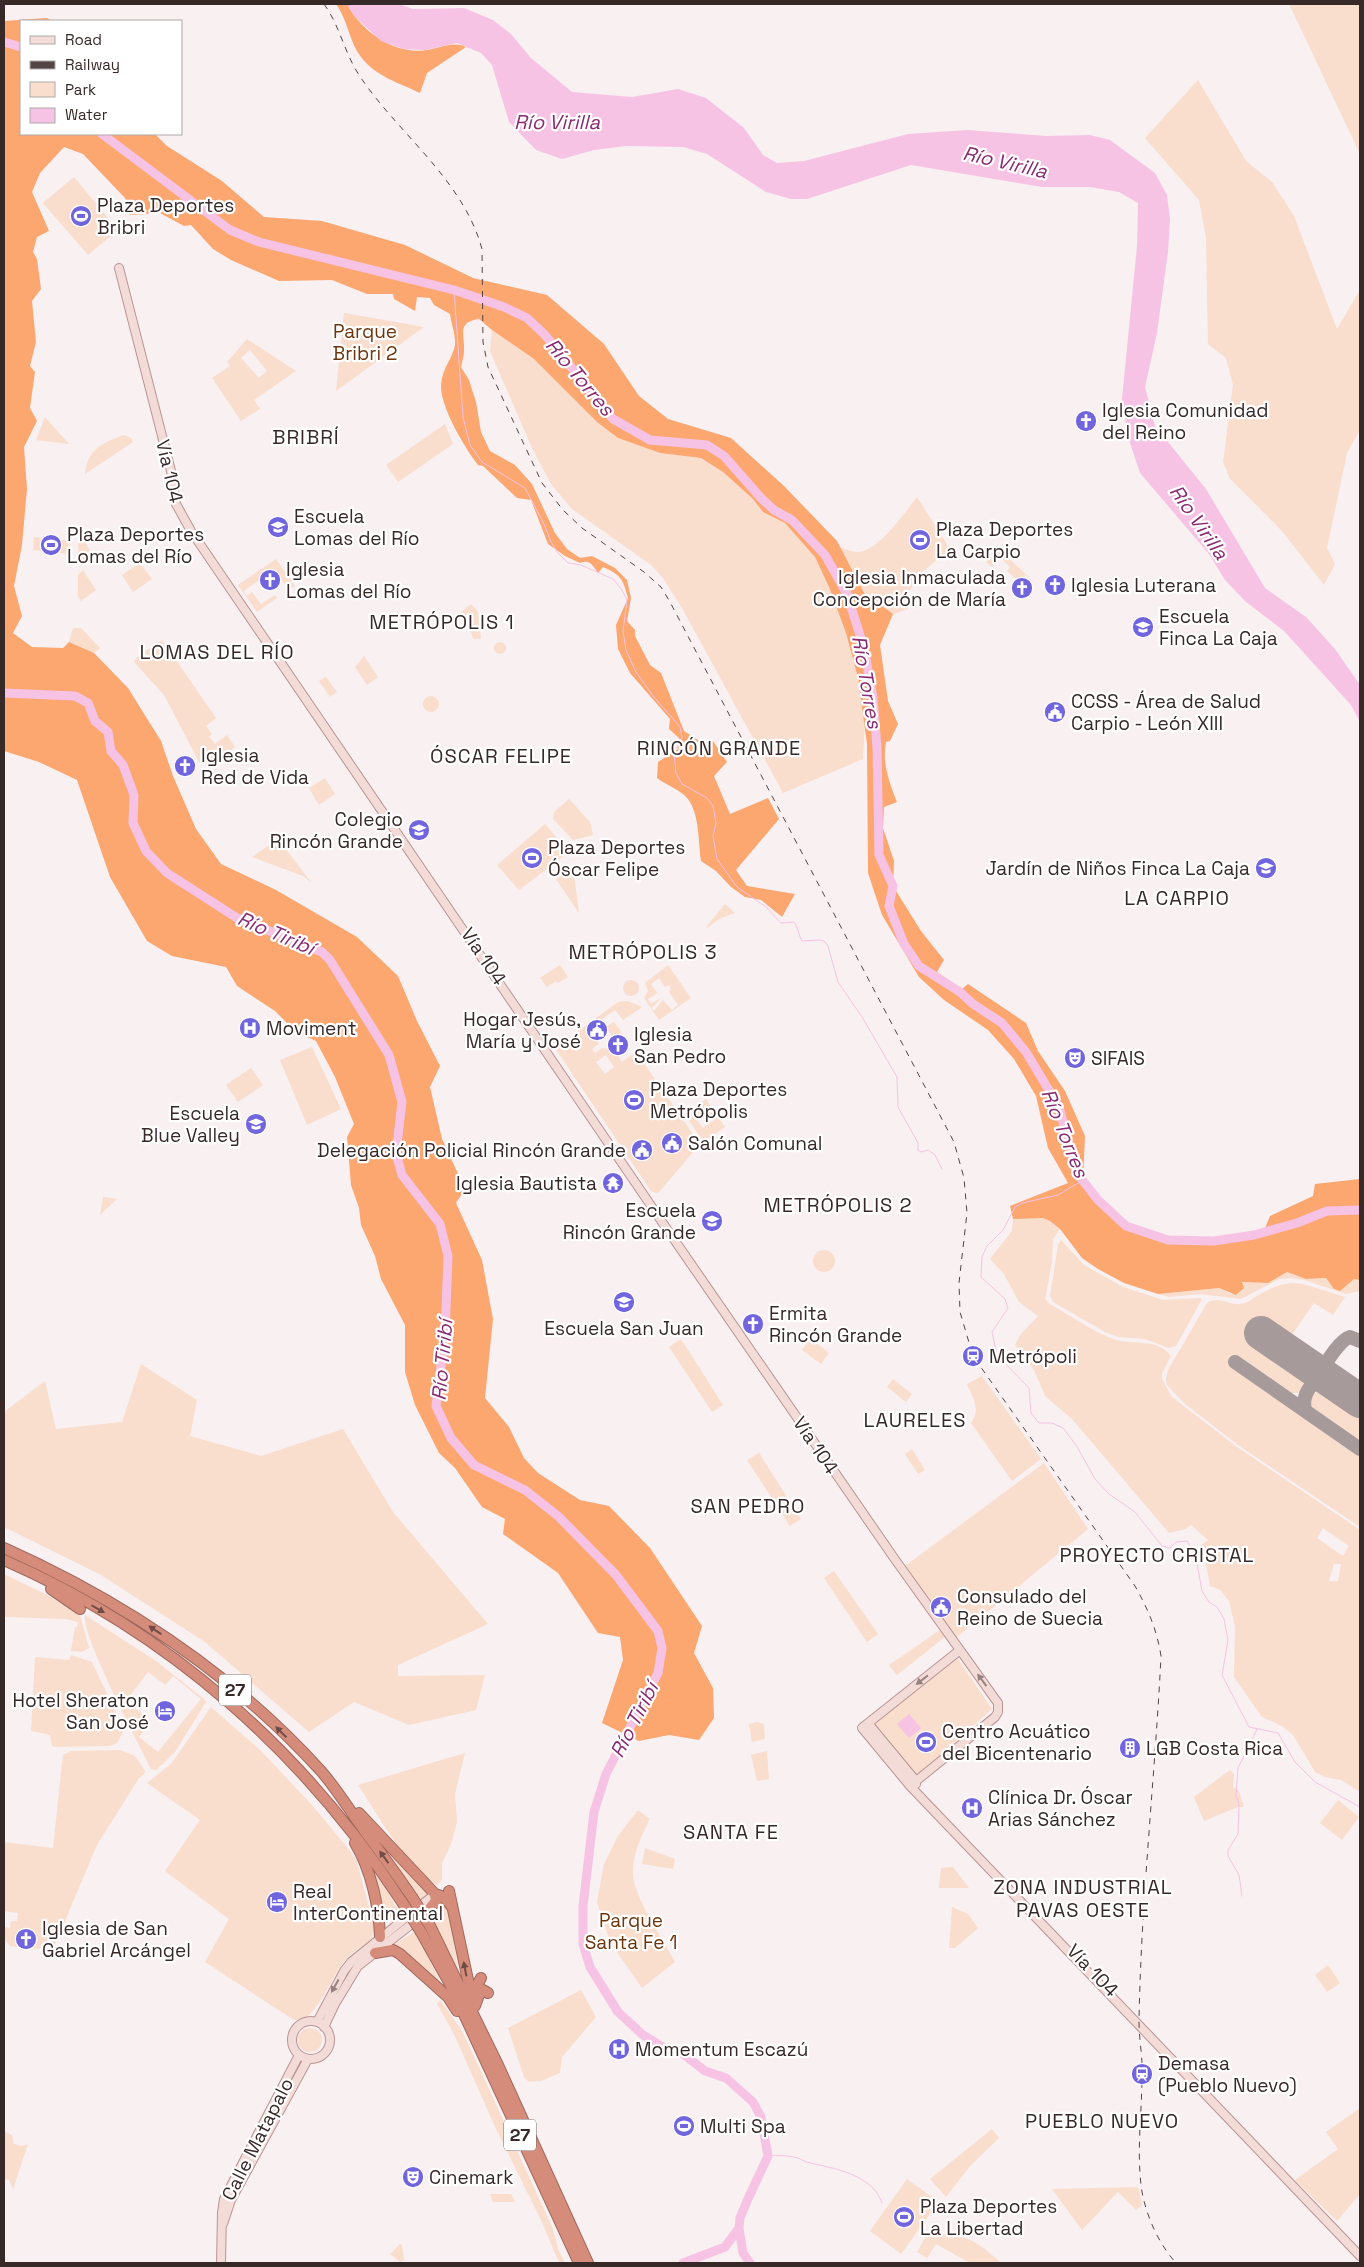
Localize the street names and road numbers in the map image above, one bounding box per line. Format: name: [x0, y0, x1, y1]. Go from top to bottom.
street label: Vía 104: [150, 437, 189, 505]
street label: Vía 104: [455, 923, 512, 990]
street label: Vía 104: [787, 1412, 844, 1479]
road number: 27: [219, 1674, 251, 1706]
street label: Vía 104: [1061, 1939, 1124, 2002]
street label: Calle Matapalo: [216, 2074, 299, 2205]
road number: 27: [504, 2120, 536, 2150]

